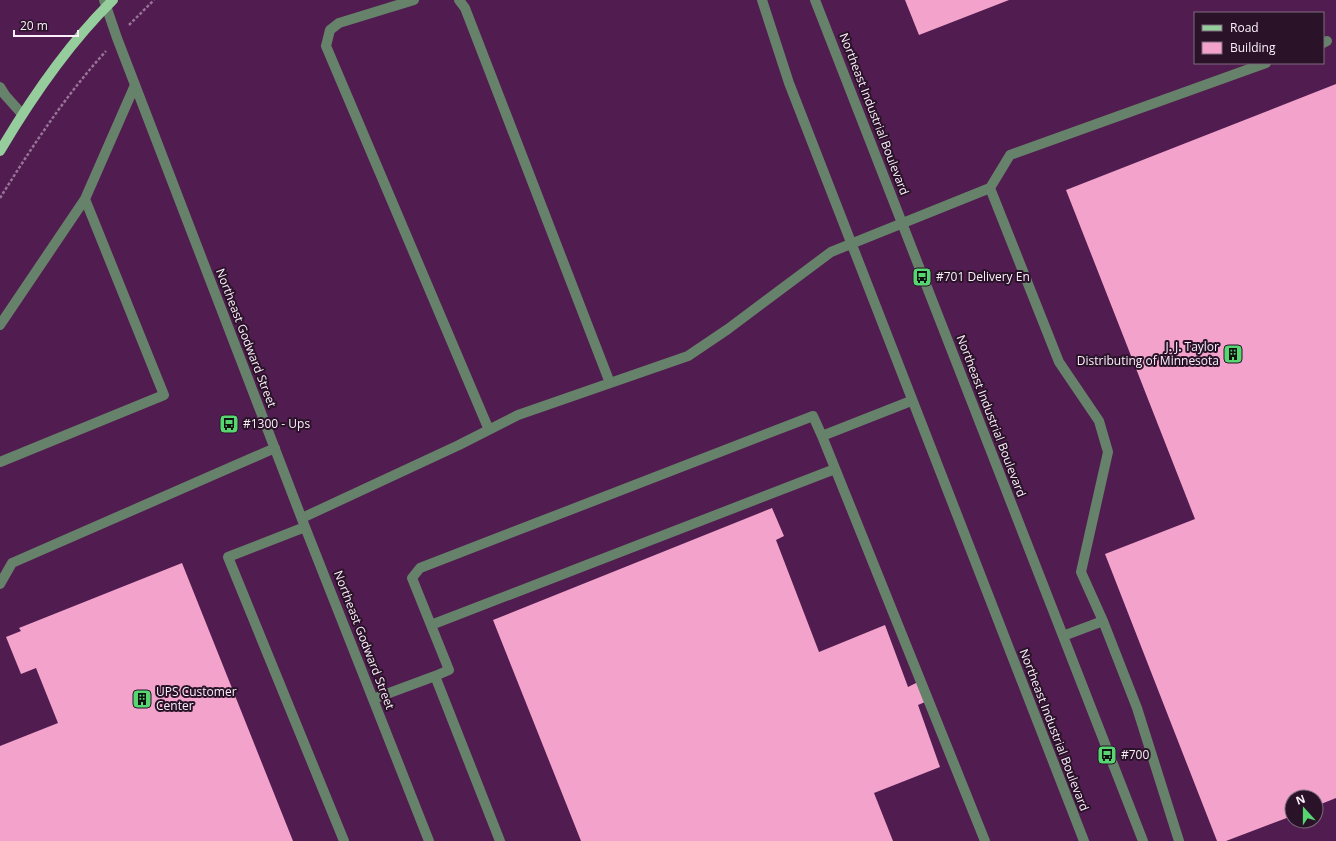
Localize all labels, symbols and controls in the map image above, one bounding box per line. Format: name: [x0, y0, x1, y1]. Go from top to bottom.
scale bar: [14, 12, 78, 38]
legend: [1194, 12, 1324, 64]
text: 20 m: [20, 17, 48, 34]
text: Road: [1230, 19, 1259, 36]
street label: Northeast Industrial Boulevard: [836, 30, 913, 197]
text: Building: [1230, 39, 1276, 56]
street label: Northeast Godward Street: [212, 266, 281, 410]
bus stop icon: #701 Delivery En: [911, 266, 933, 288]
place label: #701 Delivery En: [936, 268, 1030, 285]
street label: Northeast Industrial Boulevard: [953, 332, 1030, 499]
place label: J. J. Taylor Distributing of Minnesota: [1077, 338, 1219, 369]
building icon: J. J. Taylor Distributing of Minnesota: [1222, 343, 1244, 365]
bus stop icon: #1300 - Ups: [218, 413, 240, 435]
place label: #1300 - Ups: [243, 415, 310, 432]
street label: Northeast Godward Street: [330, 568, 399, 712]
street label: Northeast Industrial Boulevard: [1016, 646, 1093, 813]
place label: UPS Customer Center: [156, 683, 237, 714]
building icon: UPS Customer Center: [131, 688, 153, 710]
bus stop icon: #700: [1096, 744, 1118, 766]
place label: #700: [1121, 746, 1149, 763]
north arrow: [1284, 789, 1324, 829]
text: N: [1293, 791, 1307, 808]

